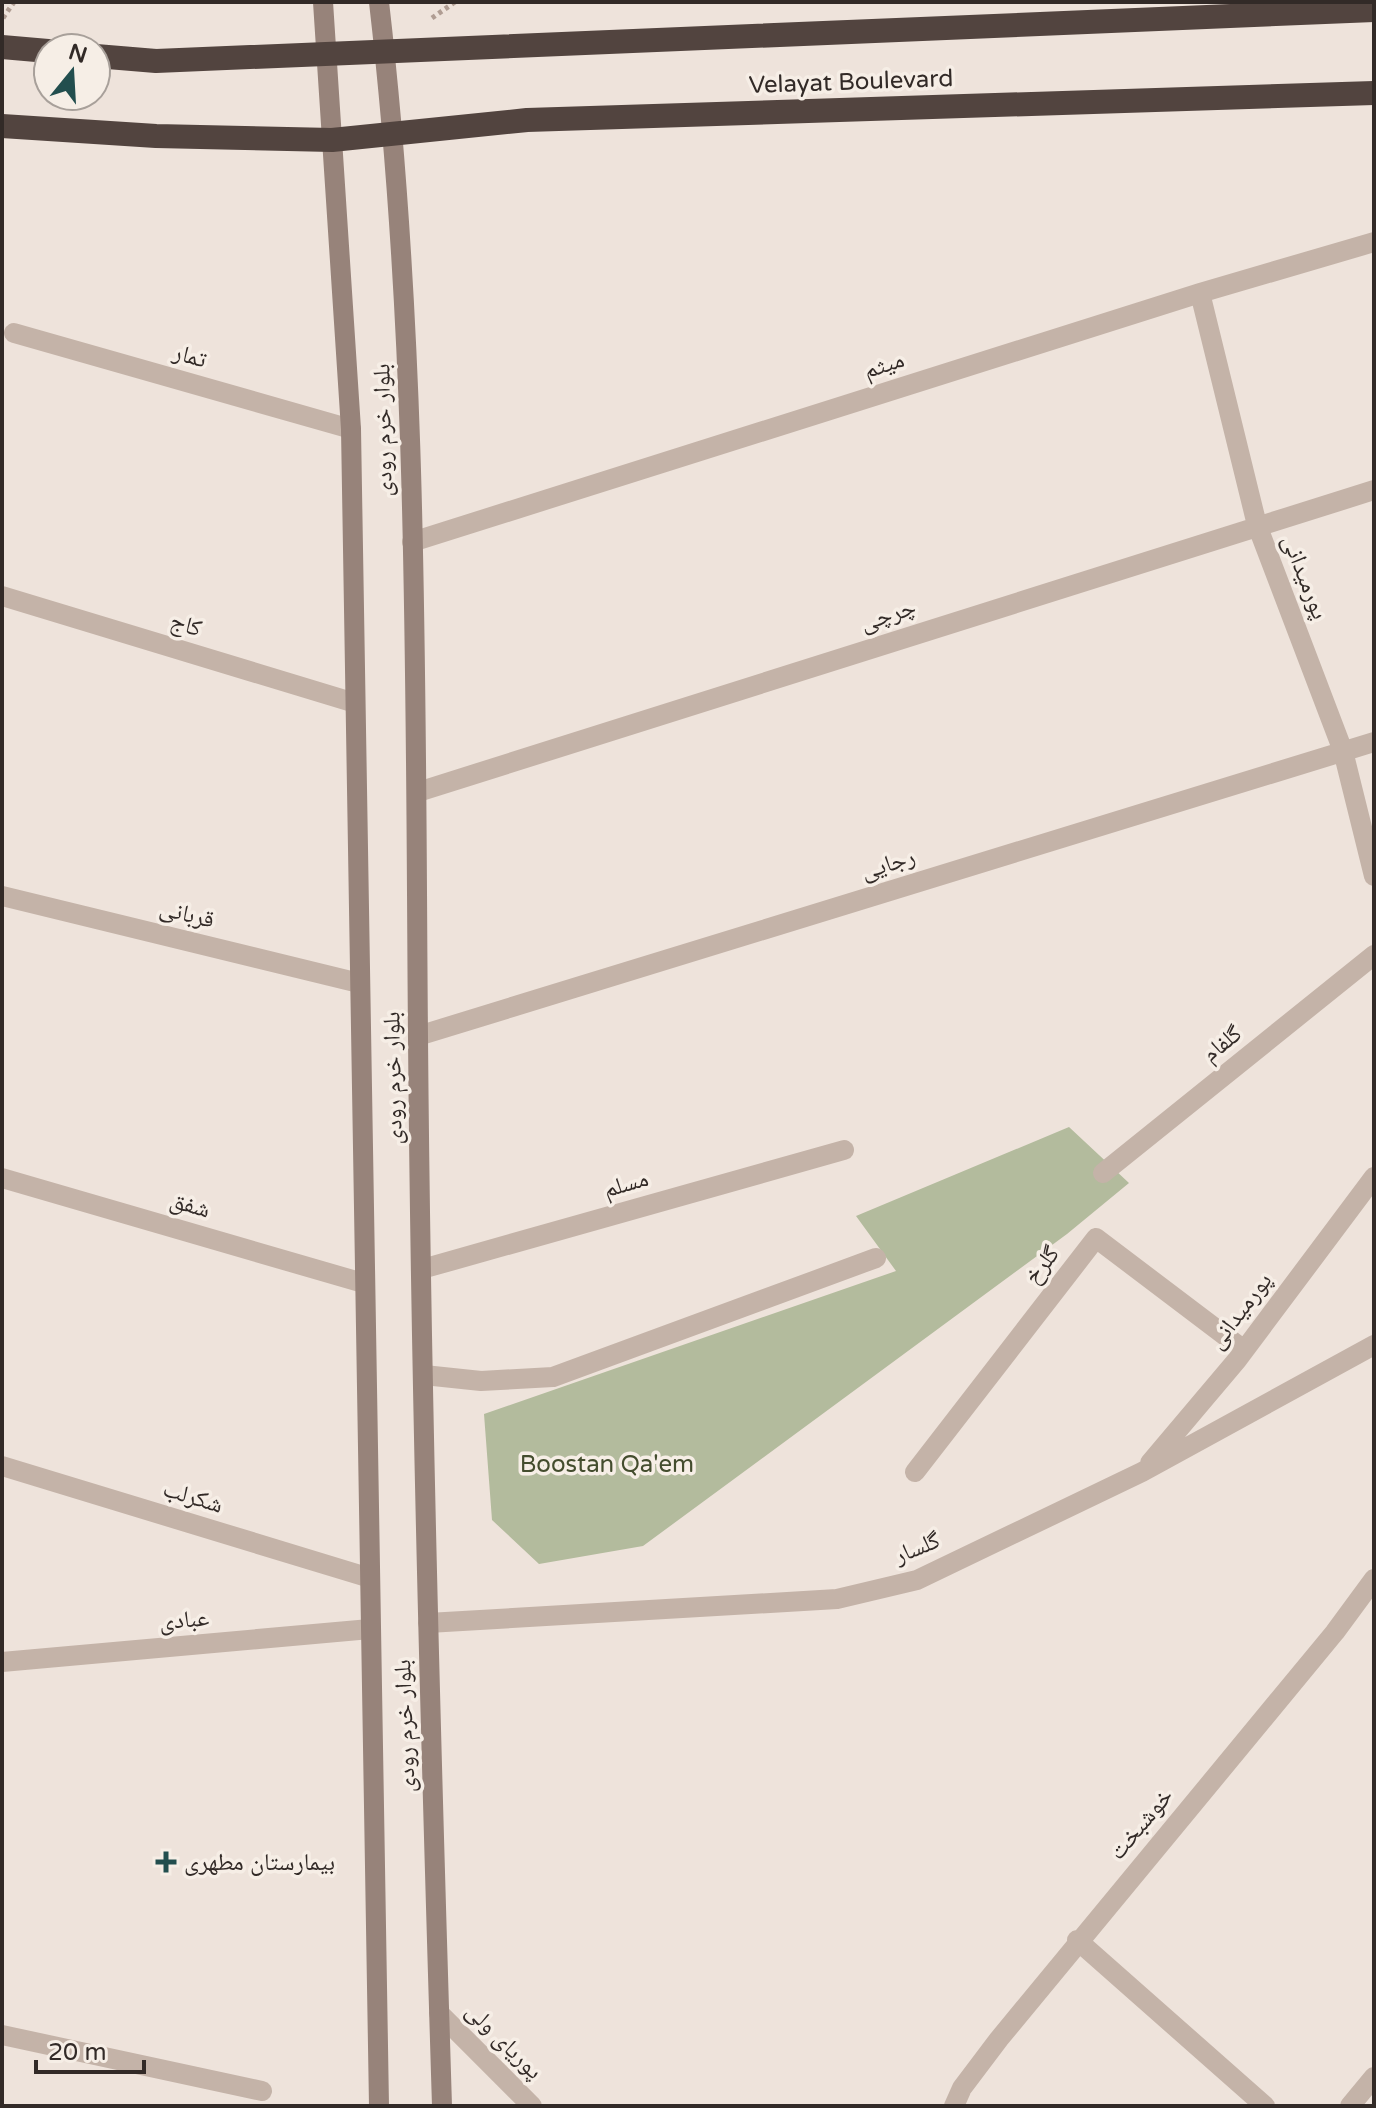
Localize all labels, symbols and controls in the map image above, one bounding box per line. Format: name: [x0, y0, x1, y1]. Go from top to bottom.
north arrow: [32, 32, 112, 112]
text: N: [65, 39, 90, 69]
street label: Velayat Boulevard: [748, 64, 954, 100]
street label: تمار: [169, 337, 210, 375]
street label: میثم: [860, 345, 908, 386]
street label: بلوار خرم رودی: [367, 363, 400, 497]
street label: پورمیدانی: [1276, 530, 1334, 624]
street label: چرچی: [857, 592, 919, 638]
street label: کاج: [167, 607, 205, 643]
street label: رجایی: [857, 842, 919, 886]
street label: قربانی: [157, 893, 217, 935]
street label: بلوار خرم رودی: [377, 1011, 410, 1145]
street label: گلفام: [1196, 1019, 1248, 1070]
street label: مسلم: [600, 1164, 652, 1205]
street label: شفق: [167, 1185, 213, 1225]
street label: گلرخ: [1018, 1240, 1066, 1290]
street label: پورمیدانی: [1202, 1267, 1278, 1355]
park label: Boostan Qa'em: [520, 1450, 694, 1479]
street label: شکرلب: [159, 1474, 227, 1520]
street label: گلسار: [889, 1526, 944, 1571]
street label: عبادی: [158, 1603, 210, 1637]
street label: بلوار خرم رودی: [388, 1659, 423, 1793]
street label: خوشبخت: [1103, 1782, 1179, 1866]
place label: بیمارستان مطهری: [184, 1848, 335, 1877]
marker: بیمارستان مطهری: [155, 1851, 177, 1873]
street label: پوریای ولی: [459, 1996, 549, 2086]
scale bar: [36, 2024, 144, 2074]
text: 20 m: [48, 2038, 106, 2067]

